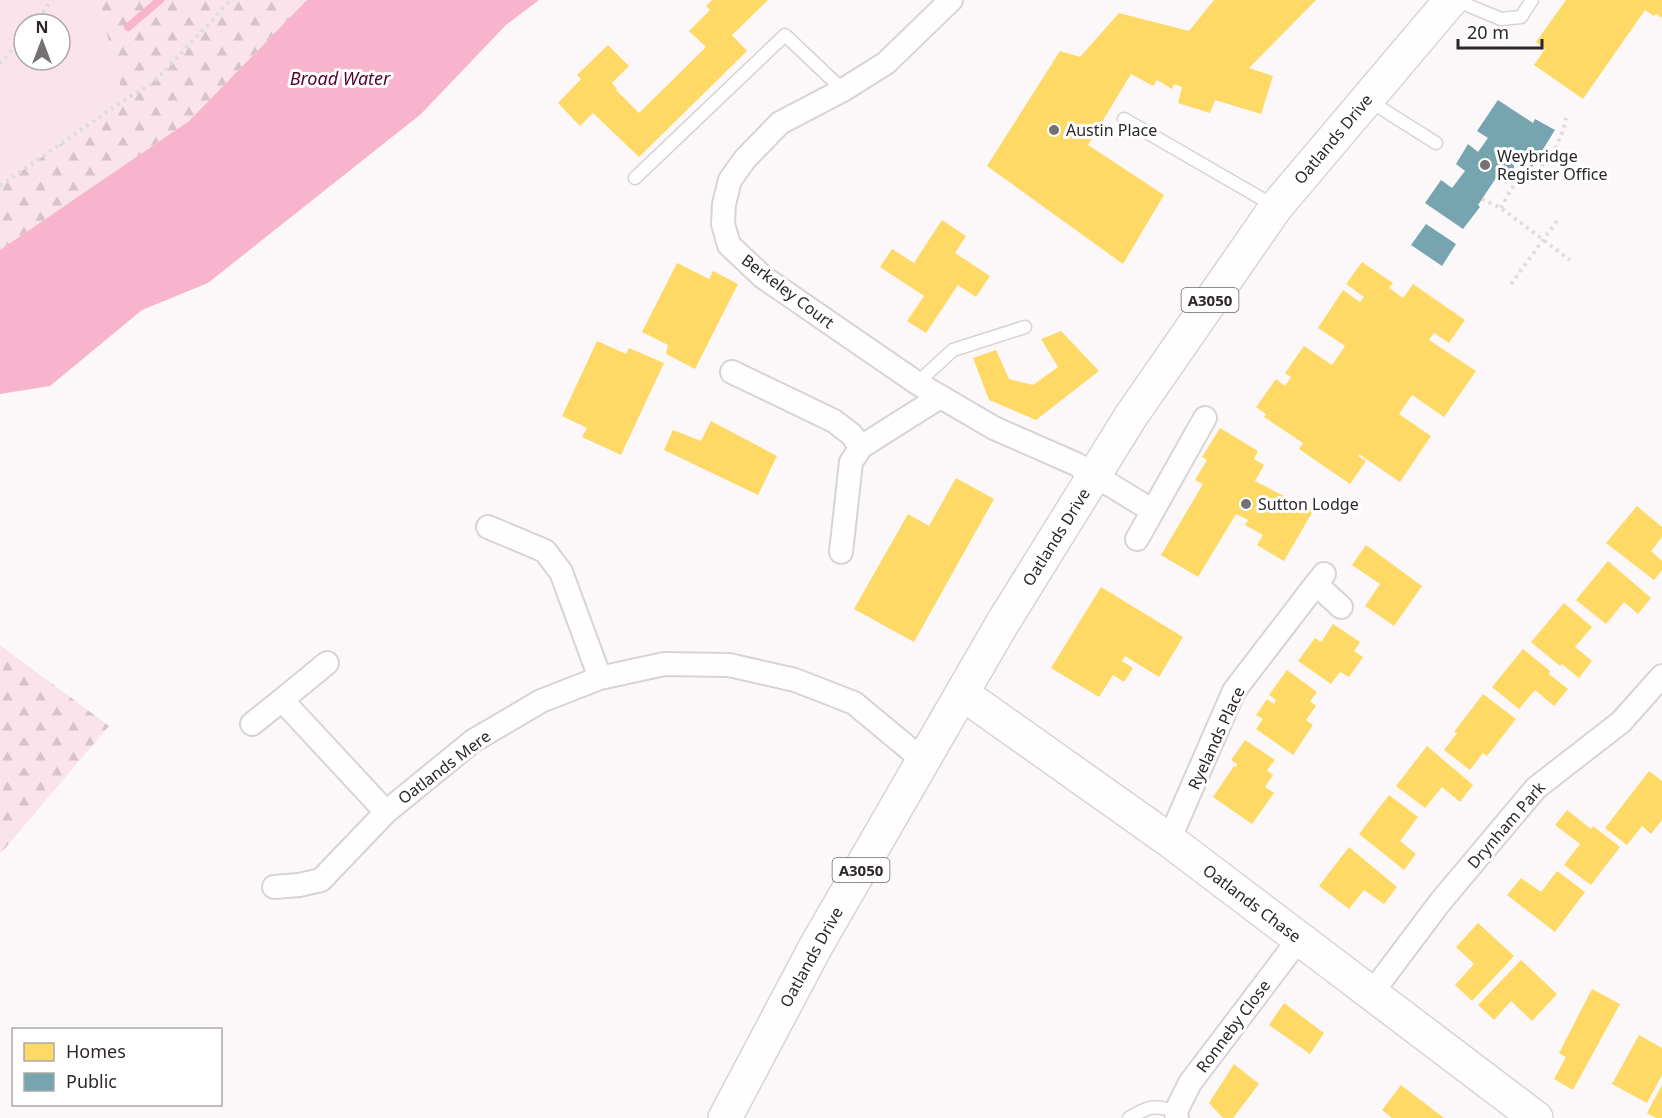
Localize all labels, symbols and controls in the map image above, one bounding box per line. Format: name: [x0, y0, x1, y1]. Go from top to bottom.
north arrow: [12, 12, 72, 72]
scale bar: [1458, 12, 1542, 50]
text: N: [35, 16, 49, 38]
text: 20 m: [1467, 20, 1509, 44]
water label: Broad Water: [290, 66, 391, 90]
street label: Oatlands Drive: [1289, 89, 1377, 189]
place label: Austin Place: [1066, 119, 1157, 141]
marker: Austin Place: [1047, 123, 1061, 137]
place label: Weybridge Register Office: [1497, 145, 1608, 185]
marker: Weybridge Register Office: [1478, 158, 1492, 172]
street label: Berkeley Court: [737, 249, 839, 333]
road number: A3050: [1182, 288, 1238, 312]
street label: Oatlands Drive: [1017, 484, 1095, 590]
place label: Sutton Lodge: [1258, 493, 1359, 515]
marker: Sutton Lodge: [1239, 497, 1253, 511]
street label: Ryelands Place: [1183, 683, 1249, 793]
street label: Oatlands Mere: [393, 725, 495, 809]
street label: Drynham Park: [1462, 777, 1550, 873]
road number: A3050: [832, 858, 890, 882]
street label: Oatlands Chase: [1198, 859, 1306, 947]
street label: Oatlands Drive: [774, 903, 848, 1011]
street label: Ronneby Close: [1191, 975, 1275, 1077]
legend: [12, 1028, 222, 1106]
text: Homes: [66, 1039, 126, 1063]
text: Public: [66, 1069, 117, 1093]

